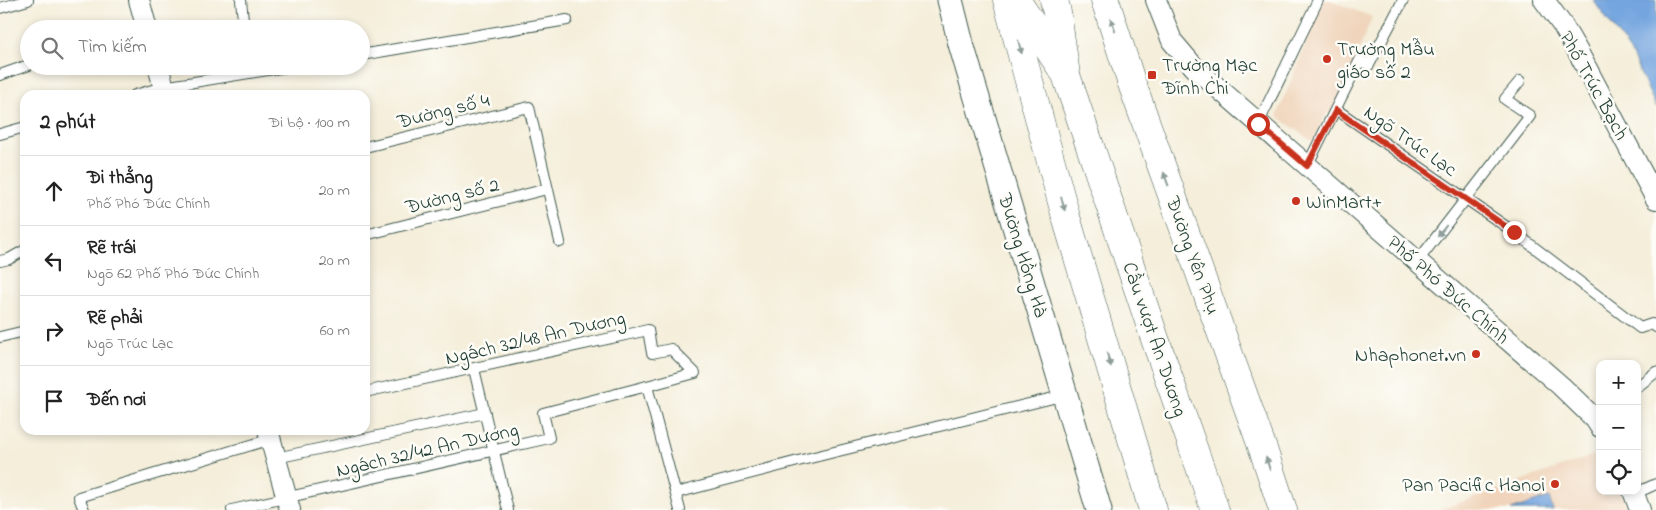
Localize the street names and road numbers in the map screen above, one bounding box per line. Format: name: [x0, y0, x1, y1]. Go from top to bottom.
street label: Phố Trúc Bạch: [1551, 26, 1635, 146]
street label: Đường số 4: [393, 87, 493, 139]
street label: Ngõ Trúc Lạc: [1356, 99, 1462, 186]
street label: Đường số 2: [402, 172, 503, 224]
street label: Đường Hồng Hà: [988, 189, 1054, 321]
street label: Đường Yên Phụ: [1156, 192, 1226, 319]
street label: Phố Phó Đức Chính: [1380, 229, 1515, 352]
street label: Cầu vượt An Dương: [1113, 259, 1194, 421]
street label: Ngách 32/48 An Dương: [443, 305, 629, 375]
street label: Ngách 32/42 An Dương: [334, 416, 522, 487]

